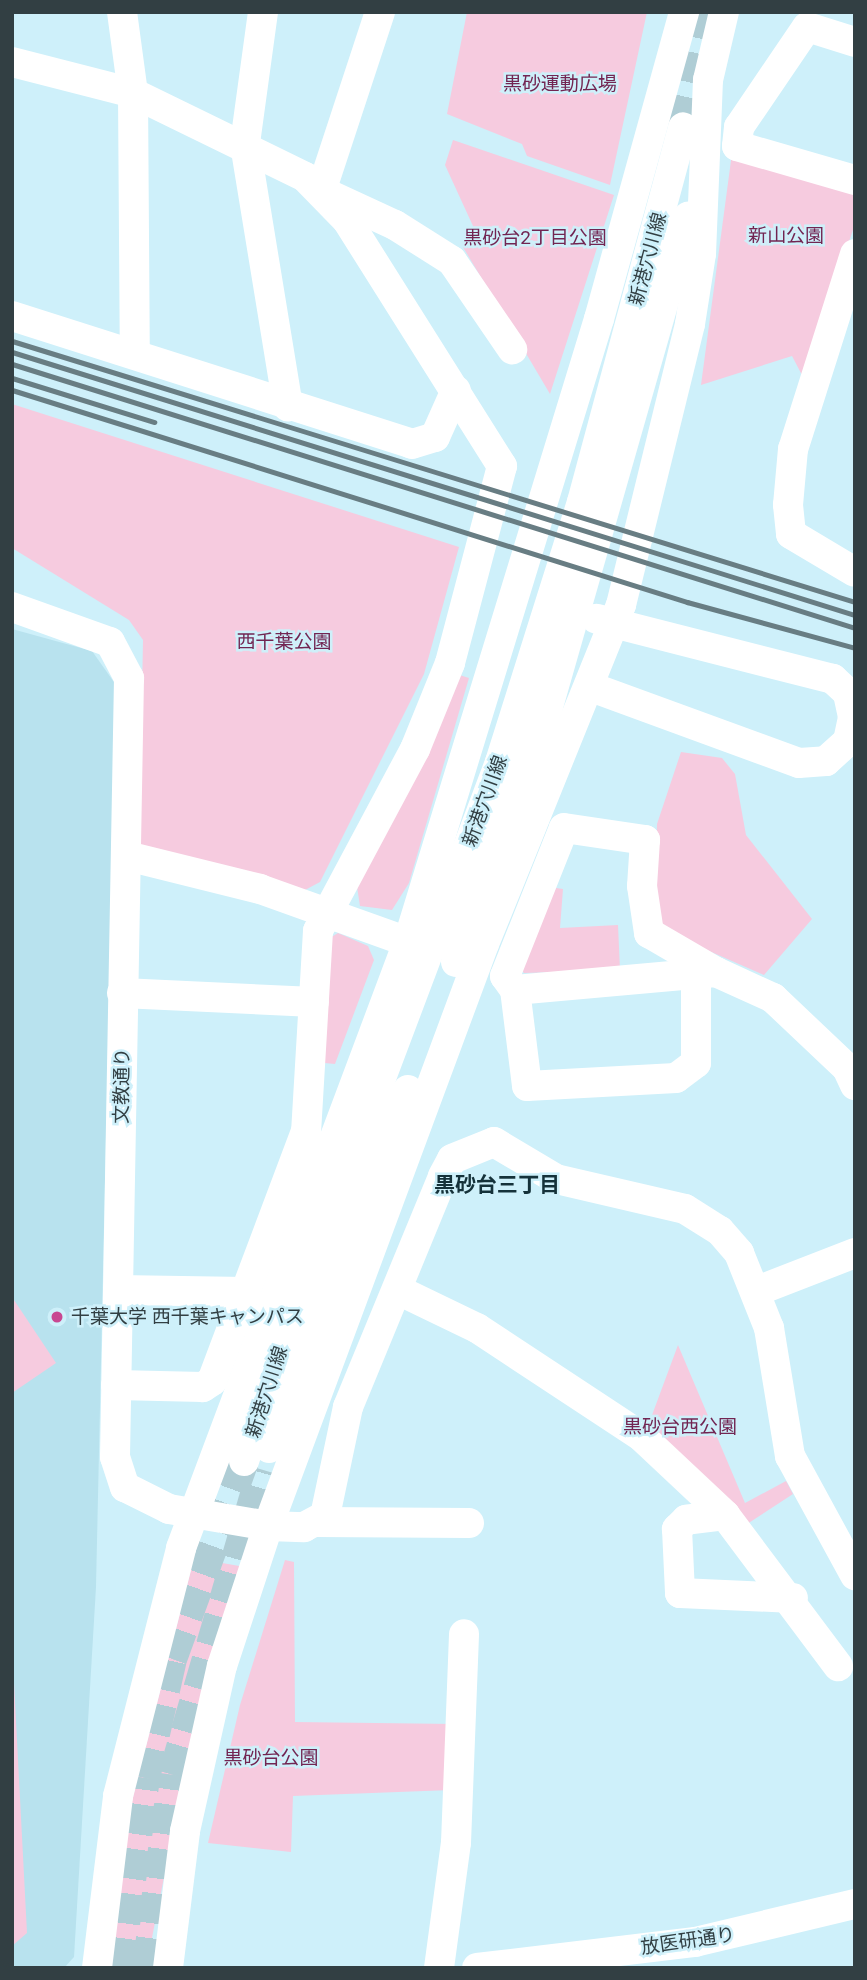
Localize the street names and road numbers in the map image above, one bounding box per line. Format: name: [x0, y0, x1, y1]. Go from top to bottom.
street label: 新港穴川線: [625, 210, 671, 308]
street label: 新港穴川線: [458, 752, 512, 850]
street label: 文教通り: [110, 1048, 134, 1124]
street label: 新港穴川線: [241, 1343, 293, 1441]
street label: 放医研通り: [639, 1923, 737, 1959]

